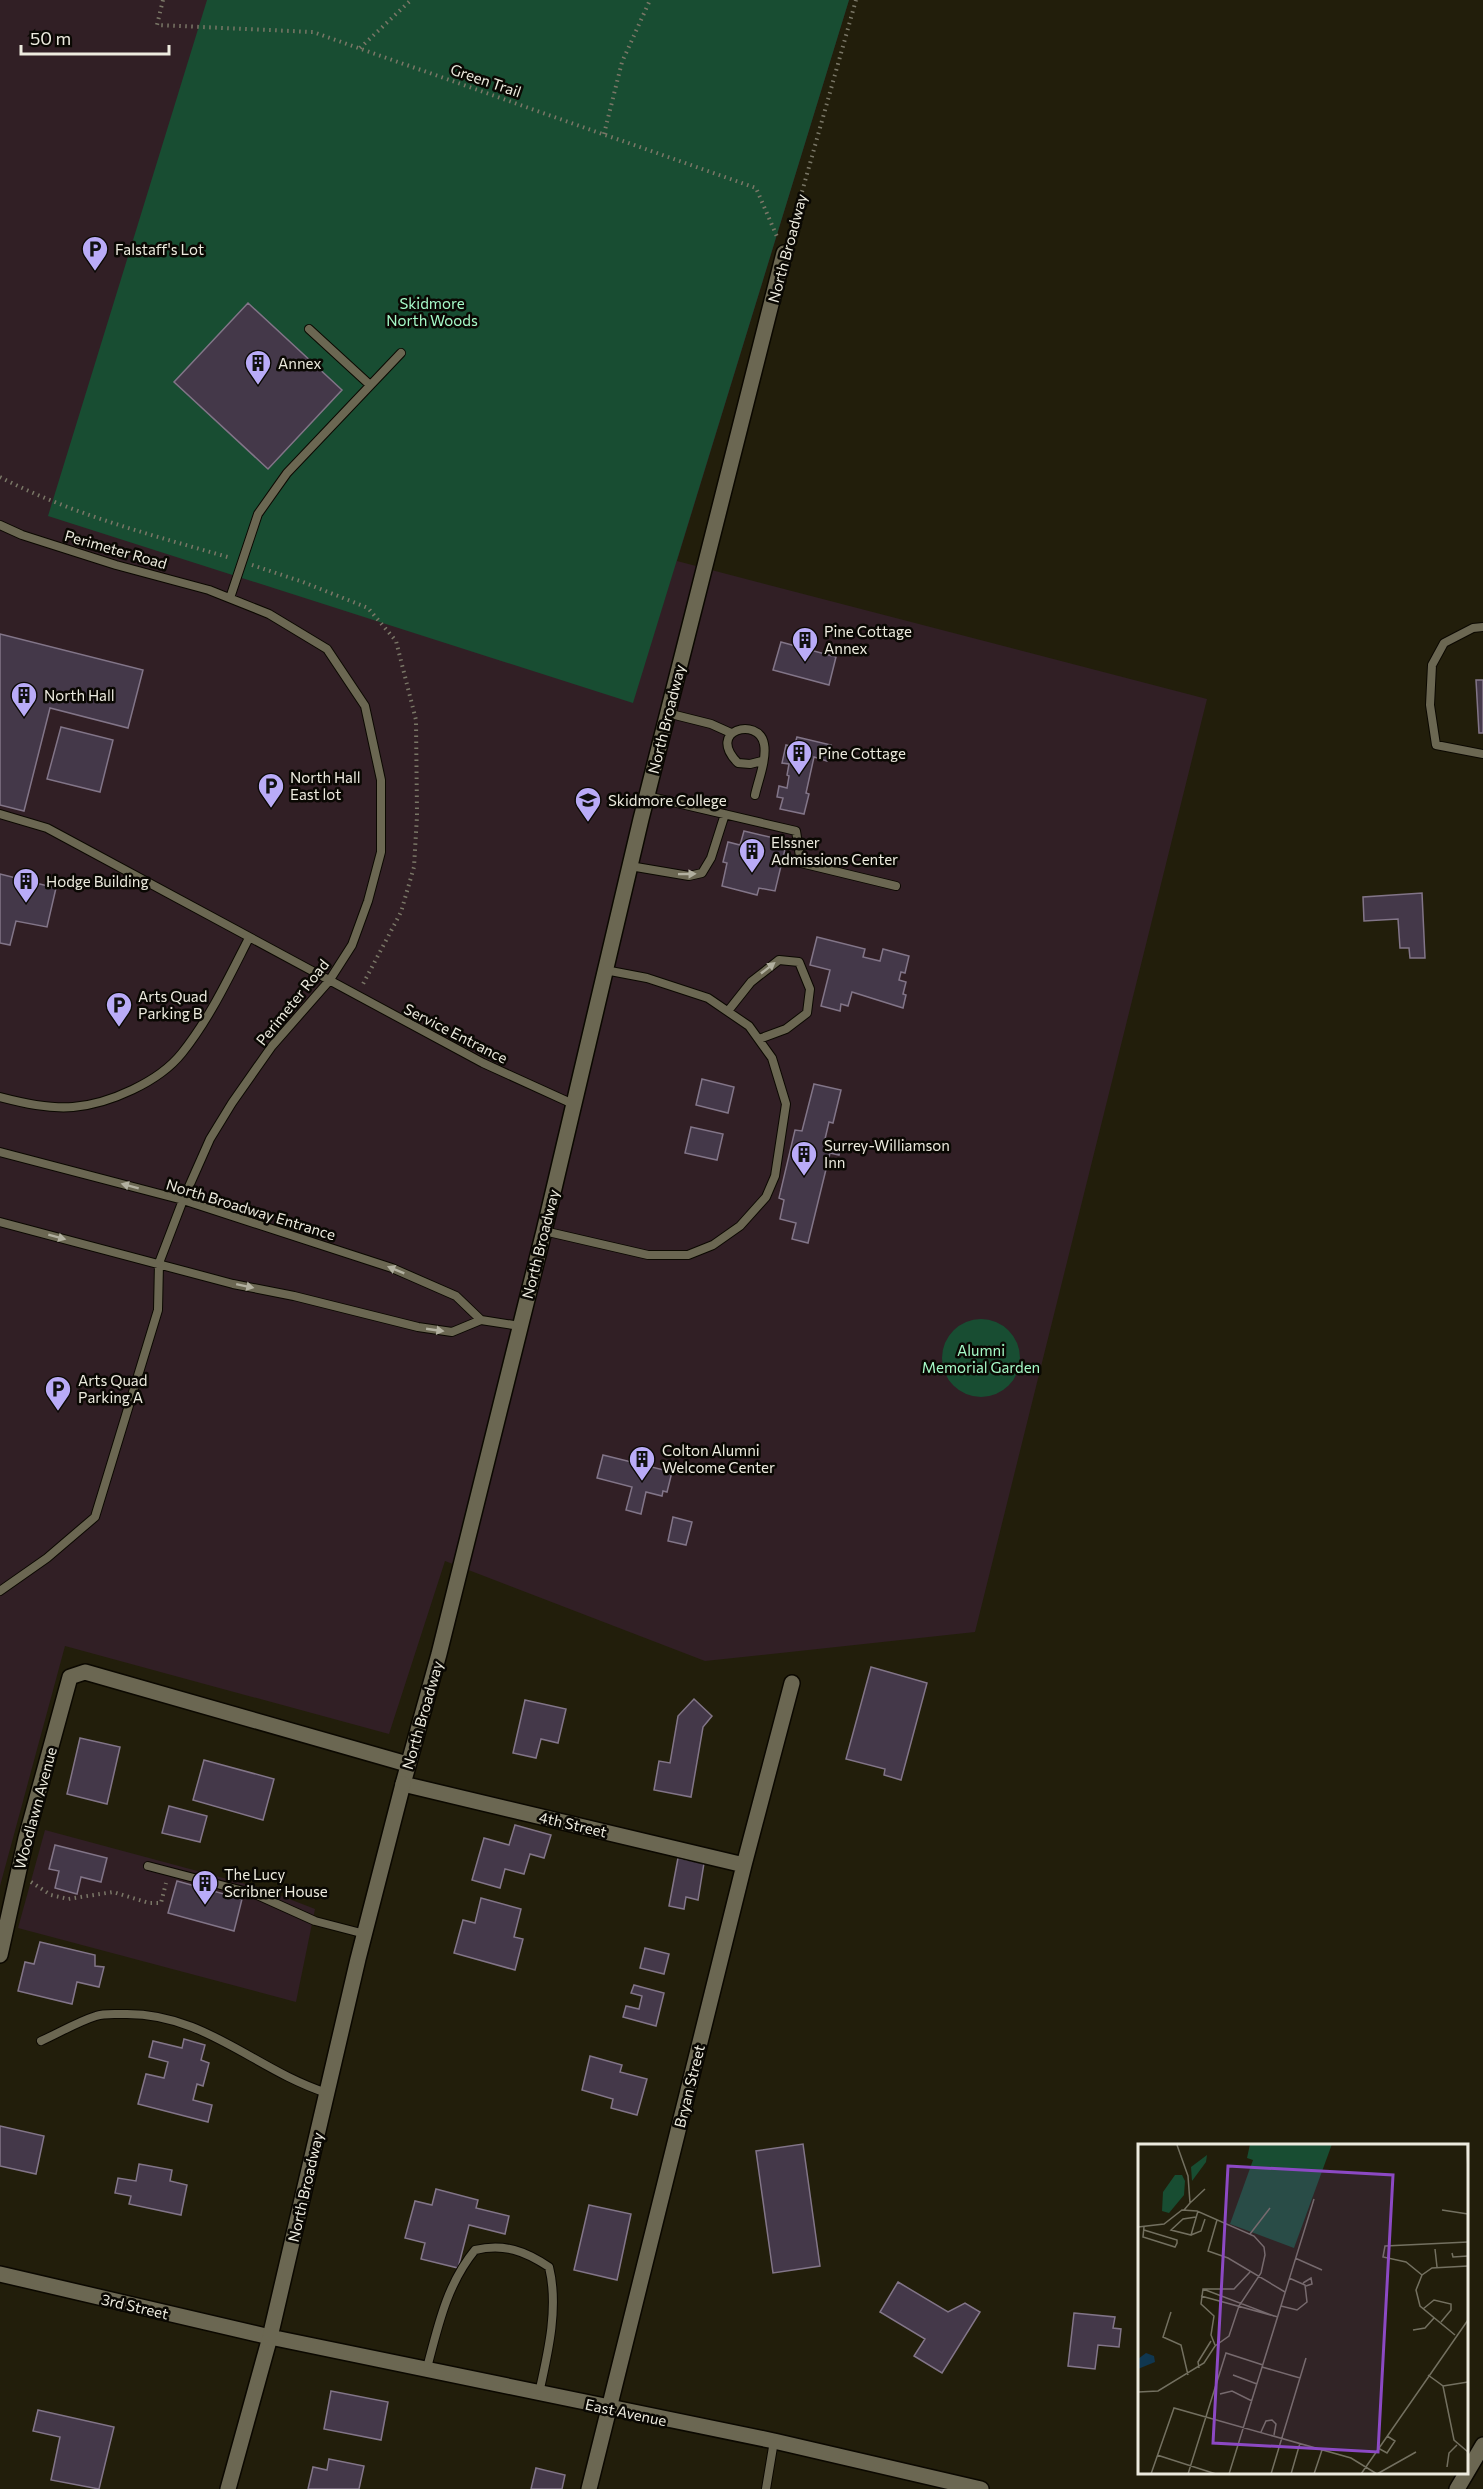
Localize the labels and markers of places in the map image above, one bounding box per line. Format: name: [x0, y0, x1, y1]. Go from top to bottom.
parking icon: Falstaff's Lot: [80, 234, 110, 272]
place label: Falstaff's Lot: [115, 240, 204, 258]
building icon: Annex: [243, 348, 273, 386]
place label: Annex: [278, 354, 321, 372]
place label: Pine Cottage Annex: [824, 622, 912, 657]
building icon: Pine Cottage Annex: [790, 625, 820, 663]
building icon: North Hall: [9, 680, 39, 718]
place label: North Hall: [44, 686, 115, 704]
building icon: Pine Cottage: [784, 738, 814, 776]
place label: Pine Cottage: [818, 744, 906, 762]
place label: North Hall East lot: [290, 768, 361, 803]
parking icon: North Hall East lot: [256, 771, 286, 809]
school or university icon: Skidmore College: [573, 785, 603, 823]
place label: Skidmore College: [608, 791, 727, 809]
place label: Elssner Admissions Center: [771, 833, 898, 868]
building icon: Elssner Admissions Center: [737, 836, 767, 874]
building icon: Hodge Building: [11, 866, 41, 904]
place label: Hodge Building: [46, 872, 149, 890]
place label: Arts Quad Parking B: [138, 987, 207, 1022]
parking icon: Arts Quad Parking B: [104, 990, 134, 1028]
place label: Surrey-Williamson Inn: [824, 1136, 950, 1171]
building icon: Surrey-Williamson Inn: [789, 1139, 819, 1177]
place label: Arts Quad Parking A: [78, 1371, 147, 1406]
parking icon: Arts Quad Parking A: [43, 1374, 73, 1412]
place label: Colton Alumni Welcome Center: [662, 1441, 775, 1476]
building icon: Colton Alumni Welcome Center: [627, 1444, 657, 1482]
place label: The Lucy Scribner House: [224, 1865, 328, 1900]
building icon: The Lucy Scribner House: [190, 1868, 220, 1906]

